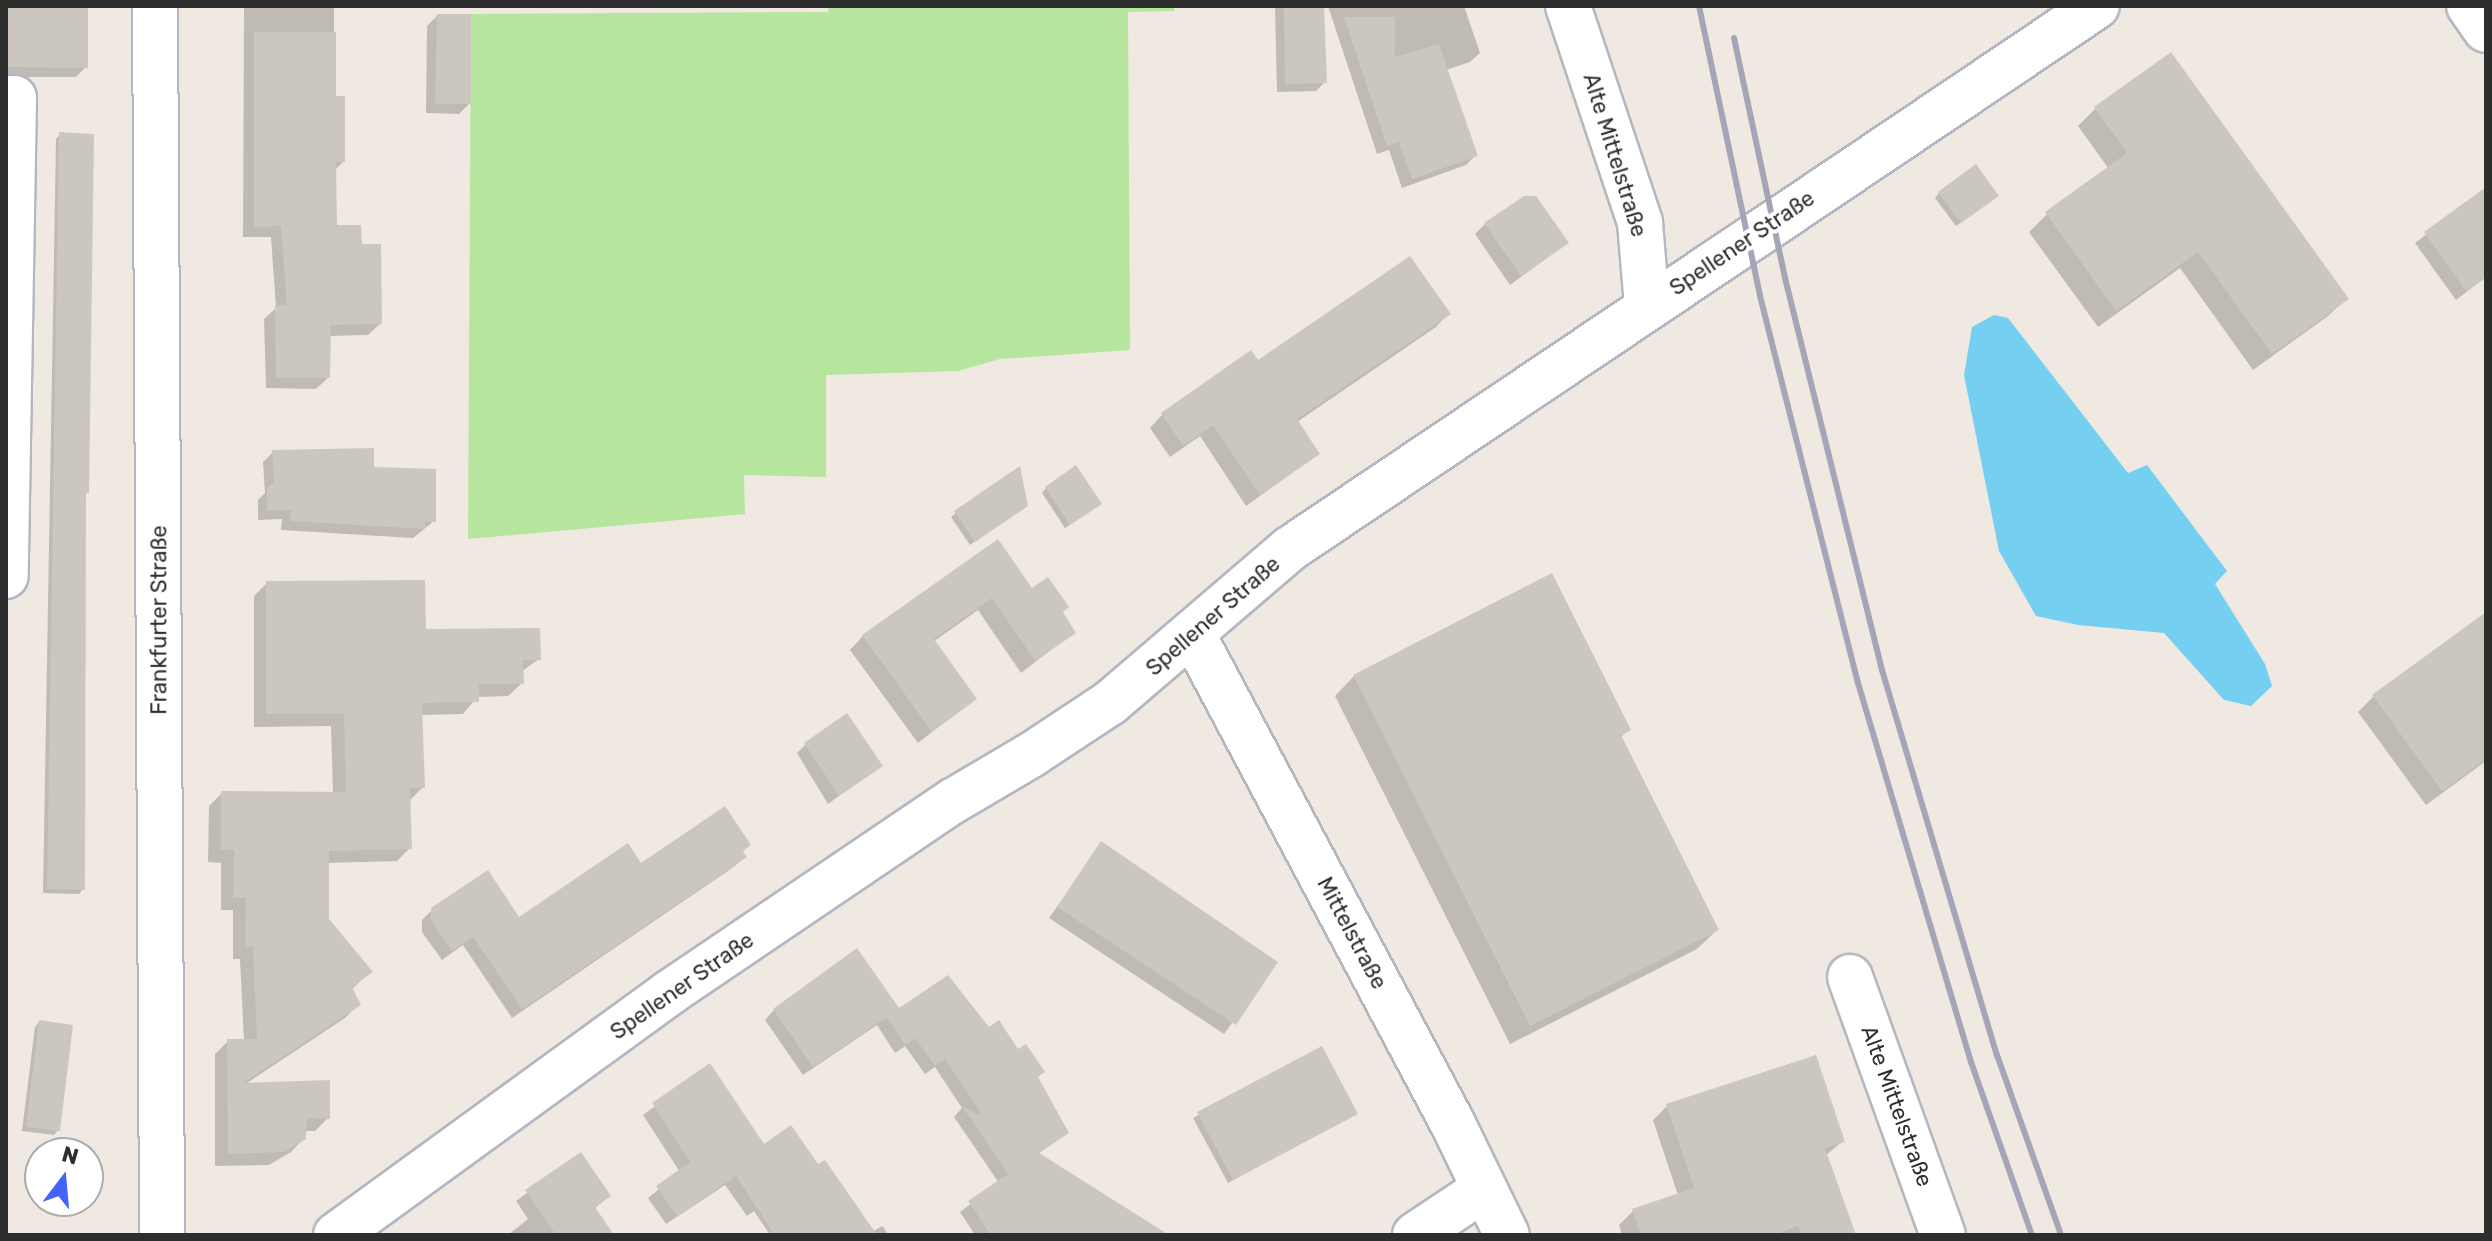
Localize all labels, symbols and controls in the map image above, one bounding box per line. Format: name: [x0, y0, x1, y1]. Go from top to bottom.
street label: Alte Mittelstraße: [1578, 70, 1652, 240]
street label: Spellener Straße: [1664, 185, 1820, 301]
street label: Frankfurter Straße: [146, 525, 172, 715]
street label: Spellener Straße: [1140, 550, 1286, 682]
street label: Mittelstraße: [1311, 872, 1393, 994]
street label: Spellener Straße: [605, 927, 759, 1045]
street label: Alte Mittelstraße: [1856, 1022, 1938, 1190]
north arrow: [24, 1137, 104, 1217]
text: N: [59, 1140, 82, 1171]

